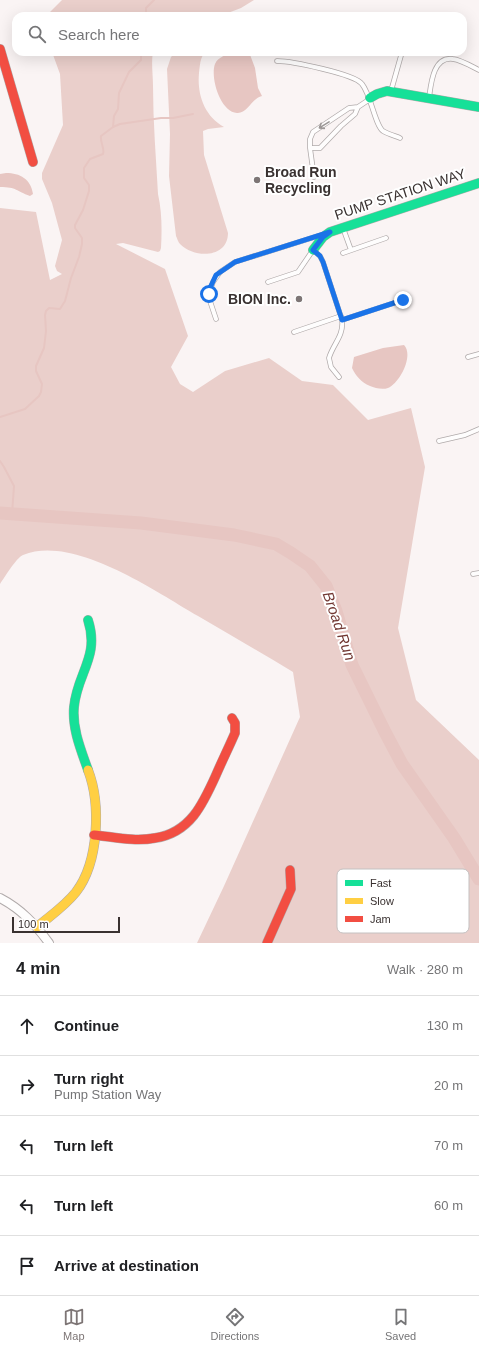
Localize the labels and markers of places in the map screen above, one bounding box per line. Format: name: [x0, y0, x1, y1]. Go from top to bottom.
place label: Broad Run Recycling: [265, 164, 337, 196]
marker: Broad Run Recycling: [252, 175, 262, 185]
place label: BION Inc.: [228, 291, 291, 307]
marker: BION Inc.: [294, 294, 304, 304]

